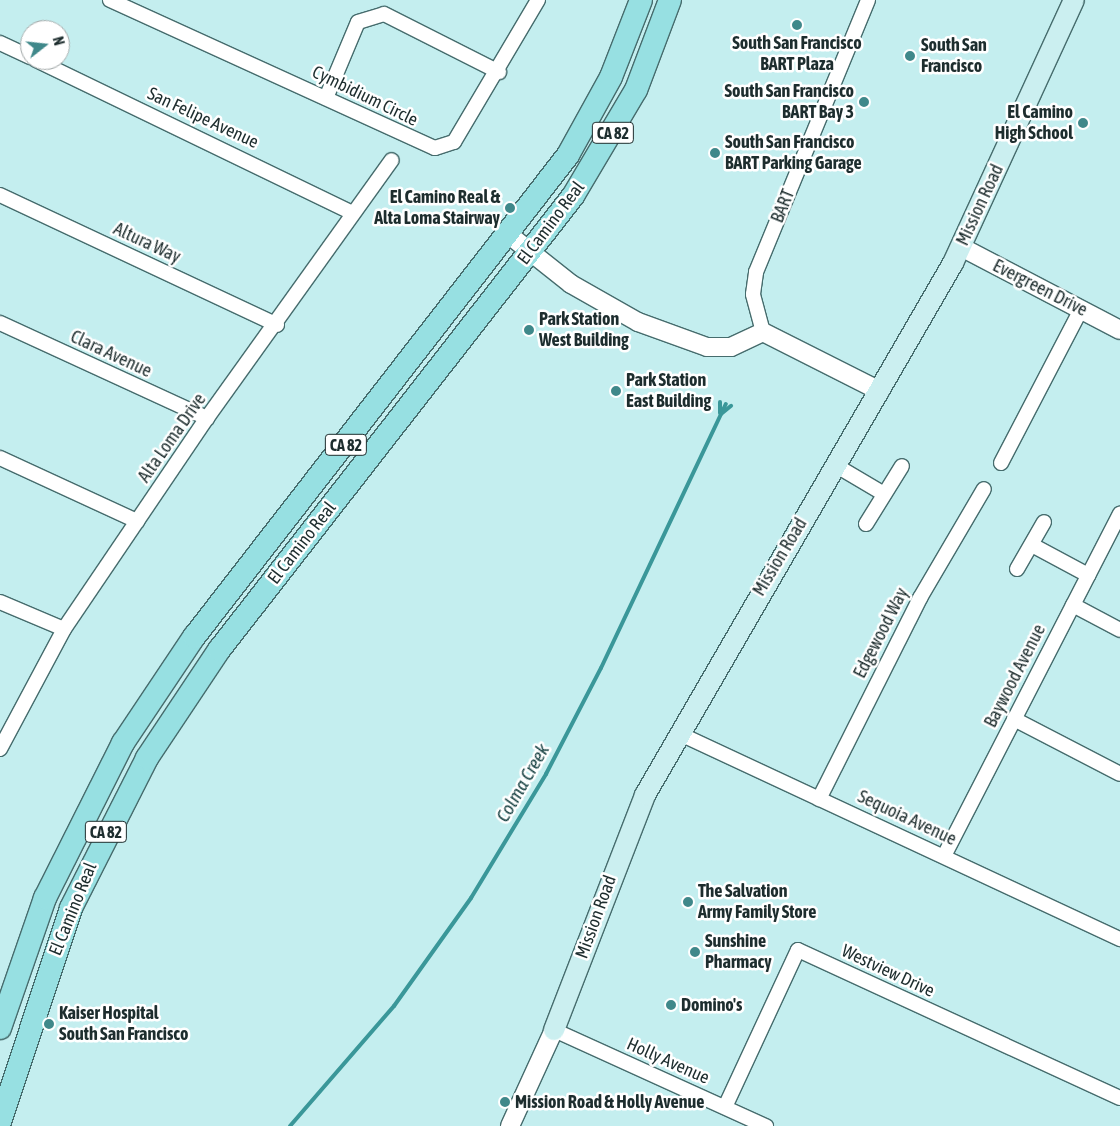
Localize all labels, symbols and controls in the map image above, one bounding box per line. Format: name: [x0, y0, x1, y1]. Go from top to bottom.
marker: South San Francisco BART Plaza: [791, 19, 803, 31]
north arrow: [20, 20, 70, 70]
place label: South San Francisco BART Plaza: [732, 33, 862, 76]
text: N: [50, 35, 67, 47]
place label: South San Francisco: [921, 35, 987, 78]
marker: South San Francisco: [903, 49, 917, 63]
street label: Cymbidium Circle: [309, 61, 421, 131]
place label: South San Francisco BART Bay 3: [725, 81, 854, 124]
street label: San Felipe Avenue: [144, 83, 262, 153]
marker: South San Francisco BART Bay 3: [858, 96, 870, 108]
place label: El Camino High School: [995, 102, 1073, 144]
marker: El Camino High School: [1077, 117, 1089, 129]
road number: CA 82: [592, 120, 634, 146]
place label: South San Francisco BART Parking Garage: [725, 132, 862, 174]
marker: South San Francisco BART Parking Garage: [709, 147, 721, 159]
street label: Mission Road: [952, 161, 1008, 249]
street label: El Camino Real: [513, 177, 589, 269]
street label: BART: [767, 186, 799, 226]
place label: El Camino Real & Alta Loma Stairway: [374, 187, 500, 230]
marker: El Camino Real & Alta Loma Stairway: [504, 202, 516, 214]
street label: Altura Way: [110, 218, 184, 268]
street label: Evergreen Drive: [989, 255, 1091, 321]
place label: Park Station West Building: [539, 309, 629, 352]
marker: Park Station West Building: [523, 324, 535, 336]
street label: Clara Avenue: [67, 326, 155, 382]
place label: Park Station East Building: [626, 370, 711, 412]
marker: Park Station East Building: [610, 385, 622, 397]
street label: Alta Loma Drive: [133, 389, 211, 487]
road number: CA 82: [325, 432, 367, 458]
street label: El Camino Real: [263, 498, 341, 588]
street label: Mission Road: [748, 514, 812, 600]
street label: Edgewood Way: [849, 584, 913, 682]
street label: Baywood Avenue: [980, 621, 1050, 731]
water label: Colma Creek: [492, 740, 554, 826]
street label: Sequoia Avenue: [854, 786, 960, 850]
road number: CA 82: [85, 819, 127, 846]
street label: El Camino Real: [45, 859, 101, 959]
street label: Mission Road: [571, 872, 621, 962]
place label: The Salvation Army Family Store: [698, 881, 816, 924]
marker: The Salvation Army Family Store: [682, 896, 694, 908]
place label: Sunshine Pharmacy: [705, 931, 772, 974]
street label: Westview Drive: [838, 940, 938, 1002]
marker: Sunshine Pharmacy: [689, 946, 701, 958]
place label: Domino's: [681, 994, 742, 1016]
marker: Domino's: [665, 999, 677, 1011]
place label: Kaiser Hospital South San Francisco: [59, 1003, 188, 1046]
marker: Kaiser Hospital South San Francisco: [43, 1018, 55, 1030]
street label: Holly Avenue: [623, 1033, 713, 1089]
place label: Mission Road & Holly Avenue: [515, 1091, 704, 1113]
marker: Mission Road & Holly Avenue: [499, 1096, 511, 1108]

